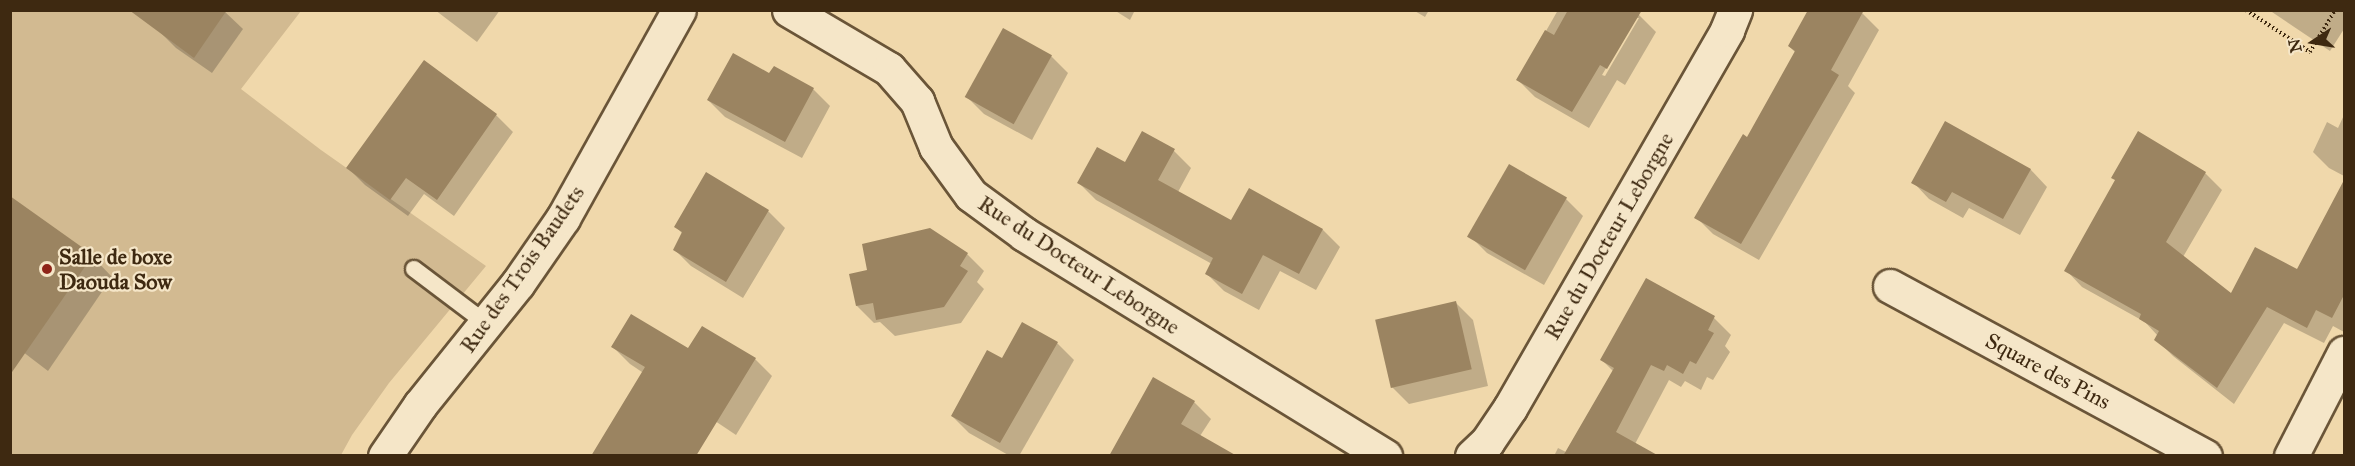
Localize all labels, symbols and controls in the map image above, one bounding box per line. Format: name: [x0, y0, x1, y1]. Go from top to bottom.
north arrow: [2283, 12, 2343, 72]
text: N: [2284, 37, 2306, 54]
street label: Rue du Docteur Leborgne: [1539, 128, 1679, 344]
street label: Rue des Trois Baudets: [454, 180, 590, 358]
street label: Rue du Docteur Leborgne: [973, 190, 1185, 340]
place label: Salle de boxe Daouda Sow: [59, 243, 172, 294]
marker: Salle de boxe Daouda Sow: [40, 262, 54, 276]
street label: Square des Pins: [1981, 327, 2115, 415]

